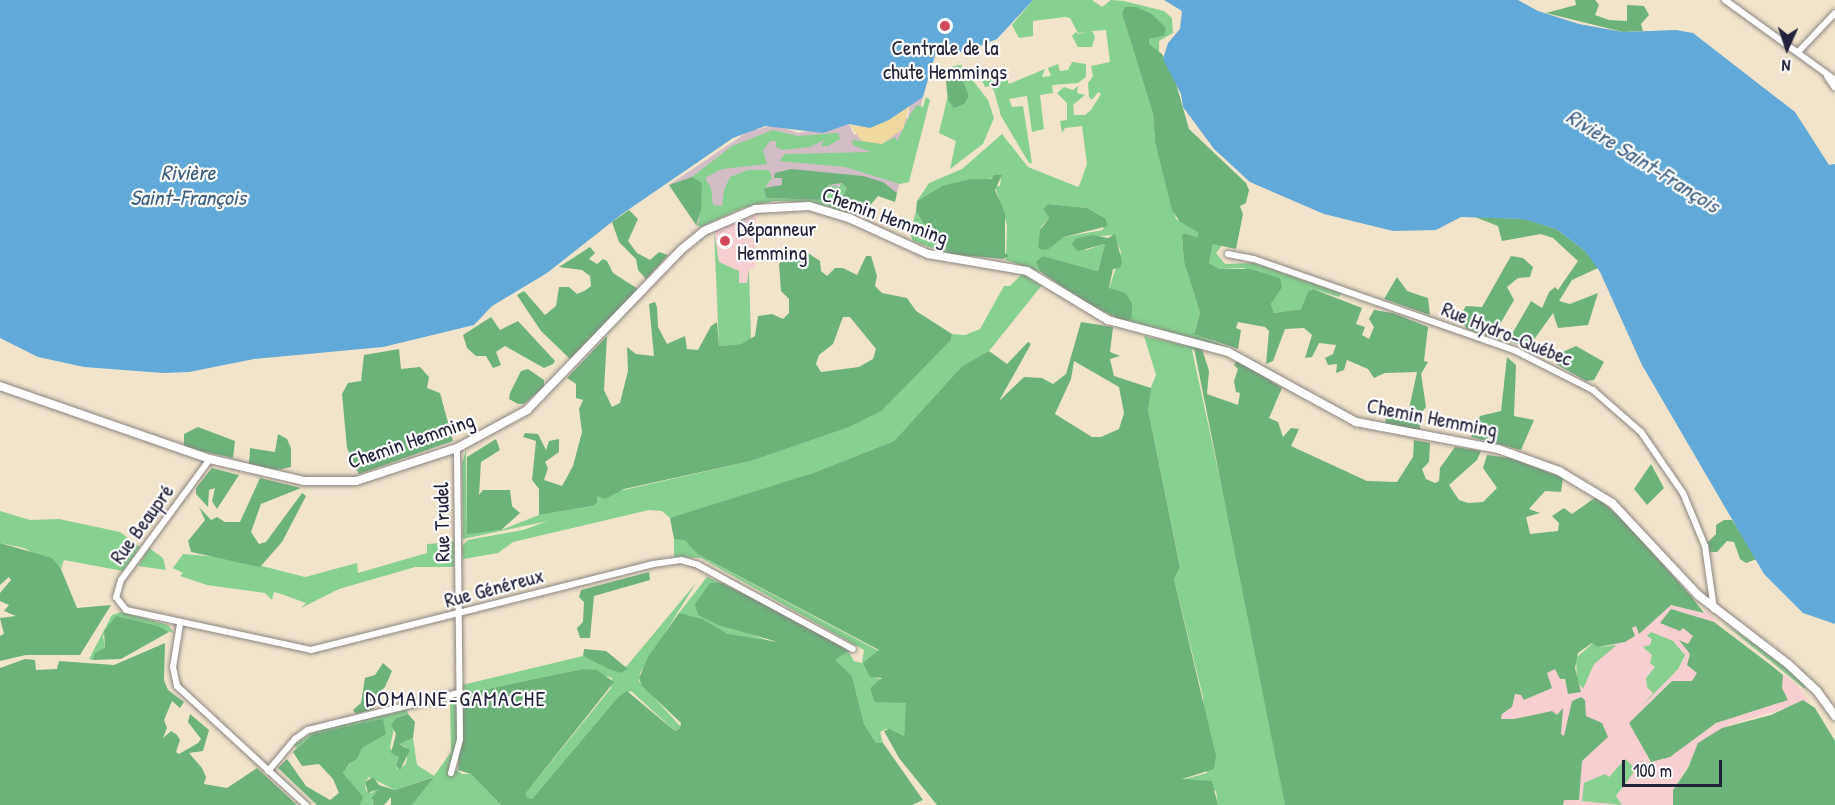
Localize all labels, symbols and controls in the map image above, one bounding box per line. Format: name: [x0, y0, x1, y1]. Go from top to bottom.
north arrow: [1757, 18, 1817, 78]
marker: Centrale de la chute Hemmings: [938, 19, 952, 33]
place label: Centrale de la chute Hemmings: [883, 35, 1007, 85]
text: N: [1781, 55, 1791, 77]
water label: Rivière Saint-François: [1561, 103, 1725, 219]
water label: Rivière Saint-François: [130, 159, 246, 210]
street label: Chemin Hemming: [819, 182, 951, 250]
place label: Dépanneur Hemming: [737, 216, 816, 266]
marker: Dépanneur Hemming: [718, 234, 732, 248]
street label: Rue Hydro-Québec: [1438, 296, 1576, 372]
street label: Chemin Hemming: [1365, 393, 1499, 443]
street label: Chemin Hemming: [344, 408, 478, 474]
street label: Rue Beaupré: [105, 479, 179, 569]
street label: Rue Trudel: [429, 482, 455, 562]
street label: Rue Généreux: [442, 563, 546, 613]
district label: DOMAINE-GAMACHE: [365, 686, 547, 712]
scale bar: [1625, 748, 1726, 786]
text: 100 m: [1633, 758, 1672, 783]

